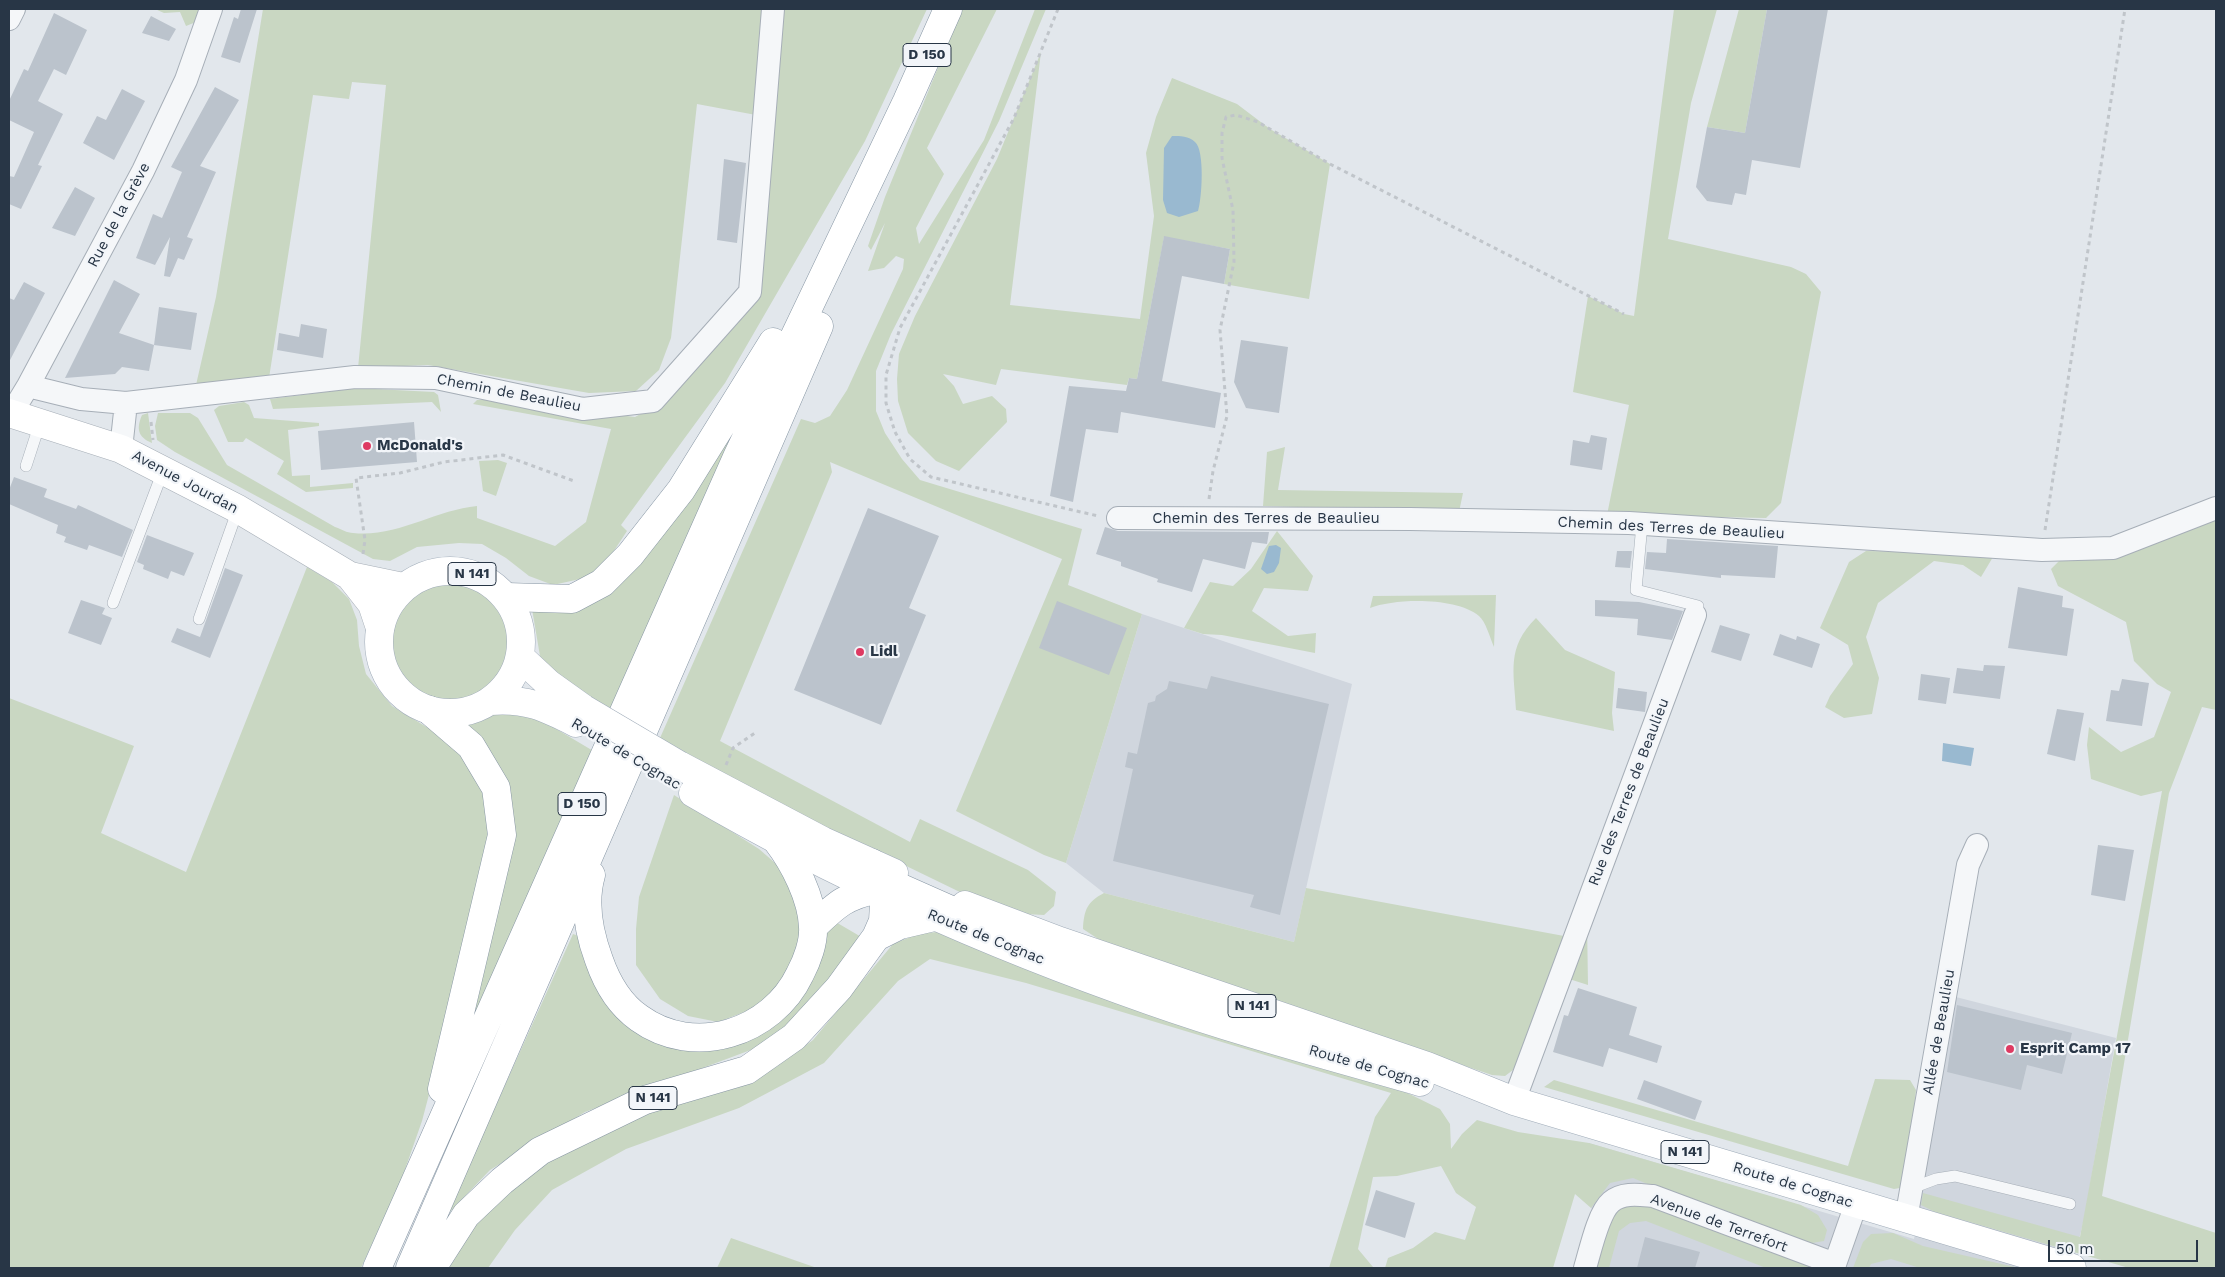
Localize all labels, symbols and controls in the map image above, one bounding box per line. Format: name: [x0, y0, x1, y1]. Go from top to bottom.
road number: D 150: [903, 44, 951, 66]
street label: Rue de la Grève: [84, 160, 154, 270]
street label: Chemin de Beaulieu: [435, 370, 583, 416]
place label: McDonald's: [377, 437, 463, 455]
marker: McDonald's: [361, 440, 373, 452]
street label: Avenue Jourdan: [129, 446, 241, 518]
street label: Chemin des Terres de Beaulieu: [1152, 510, 1380, 528]
street label: Chemin des Terres de Beaulieu: [1557, 513, 1785, 543]
road number: N 141: [448, 562, 496, 586]
place label: Lidl: [870, 643, 898, 661]
marker: Lidl: [854, 646, 866, 658]
street label: Rue des Terres de Beaulieu: [1585, 696, 1673, 888]
street label: Route de Cognac: [568, 714, 684, 794]
road number: D 150: [558, 792, 606, 816]
street label: Route de Cognac: [925, 905, 1047, 969]
street label: Allée de Beaulieu: [1919, 968, 1959, 1096]
road number: N 141: [1228, 994, 1276, 1018]
place label: Esprit Camp 17: [2020, 1040, 2131, 1058]
street label: Route de Cognac: [1307, 1041, 1431, 1093]
marker: Esprit Camp 17: [2004, 1043, 2016, 1055]
road number: N 141: [629, 1086, 677, 1110]
road number: N 141: [1661, 1140, 1709, 1164]
street label: Route de Cognac: [1731, 1158, 1855, 1212]
street label: Avenue de Terrefort: [1648, 1190, 1790, 1256]
scale bar: [2050, 1230, 2200, 1262]
text: 50 m: [2056, 1240, 2093, 1258]

